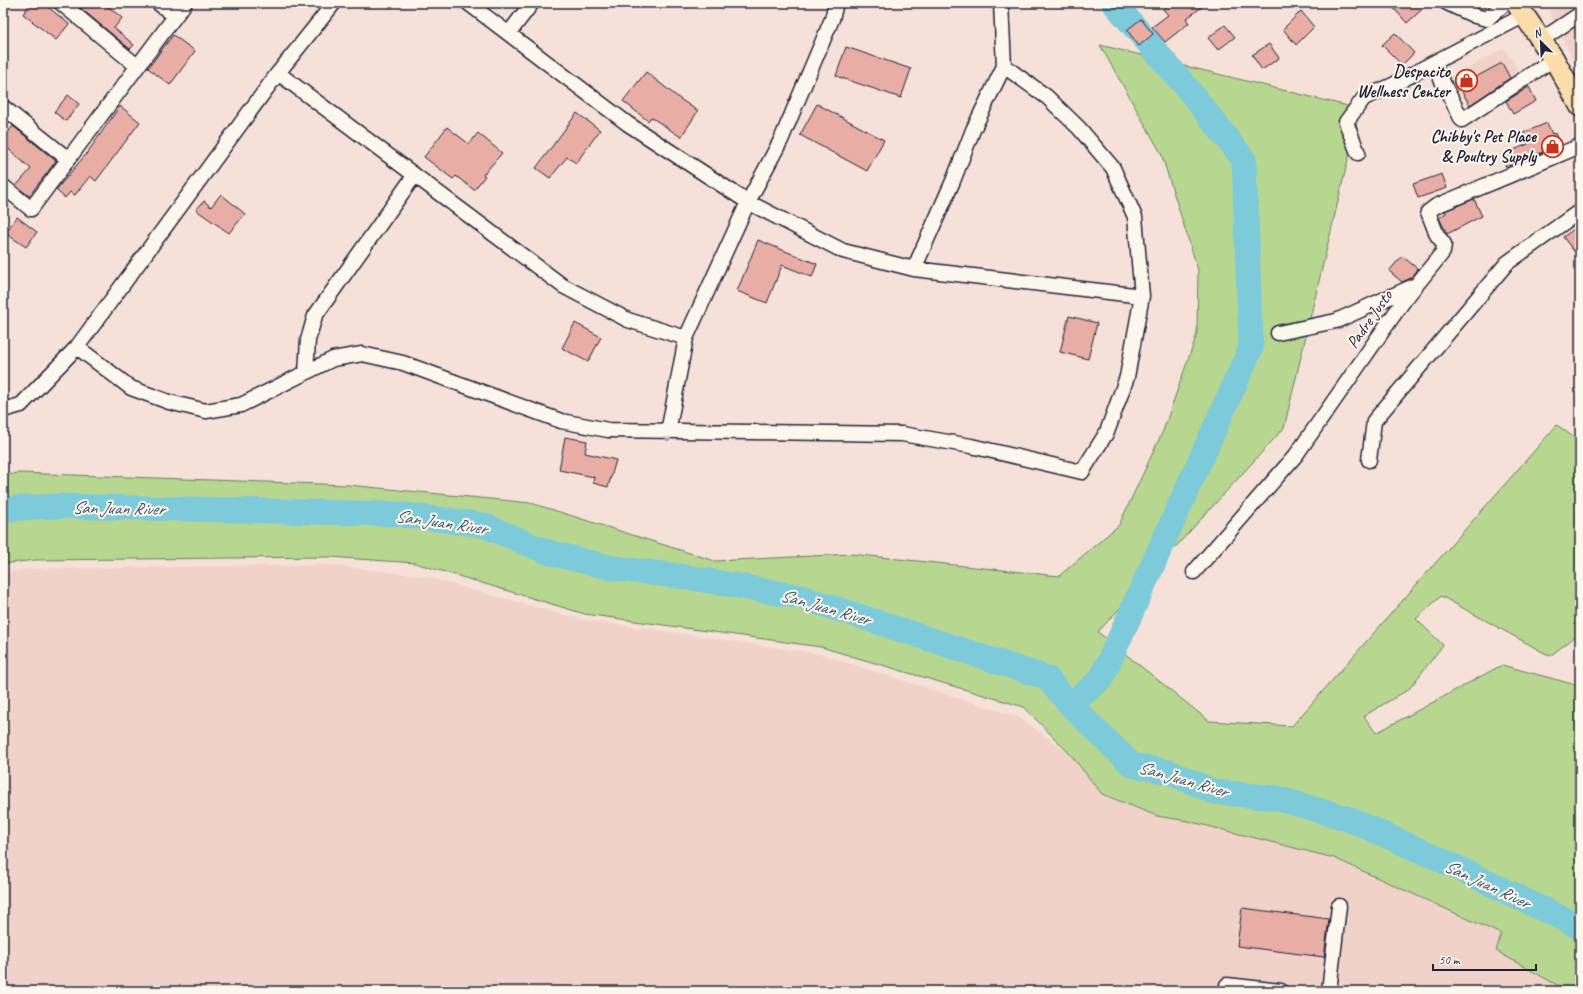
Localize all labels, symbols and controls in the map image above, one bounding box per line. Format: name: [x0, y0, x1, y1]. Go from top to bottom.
north arrow: [1521, 22, 1561, 62]
text: N: [1531, 24, 1545, 41]
place label: Despacito Wellness Center: [1357, 61, 1452, 102]
shop icon: Despacito Wellness Center: [1453, 68, 1479, 94]
place label: Chibby's Pet Place & Poultry Supply: [1431, 126, 1537, 167]
shop icon: Chibby's Pet Place & Poultry Supply: [1539, 133, 1565, 159]
street label: Padre Justo: [1342, 285, 1398, 352]
water label: San Juan River: [72, 496, 167, 520]
water label: San Juan River: [394, 505, 491, 540]
water label: San Juan River: [778, 584, 875, 631]
water label: San Juan River: [1136, 756, 1233, 803]
water label: San Juan River: [1441, 855, 1536, 915]
scale bar: [1433, 946, 1536, 972]
text: 50 m: [1439, 952, 1461, 968]

